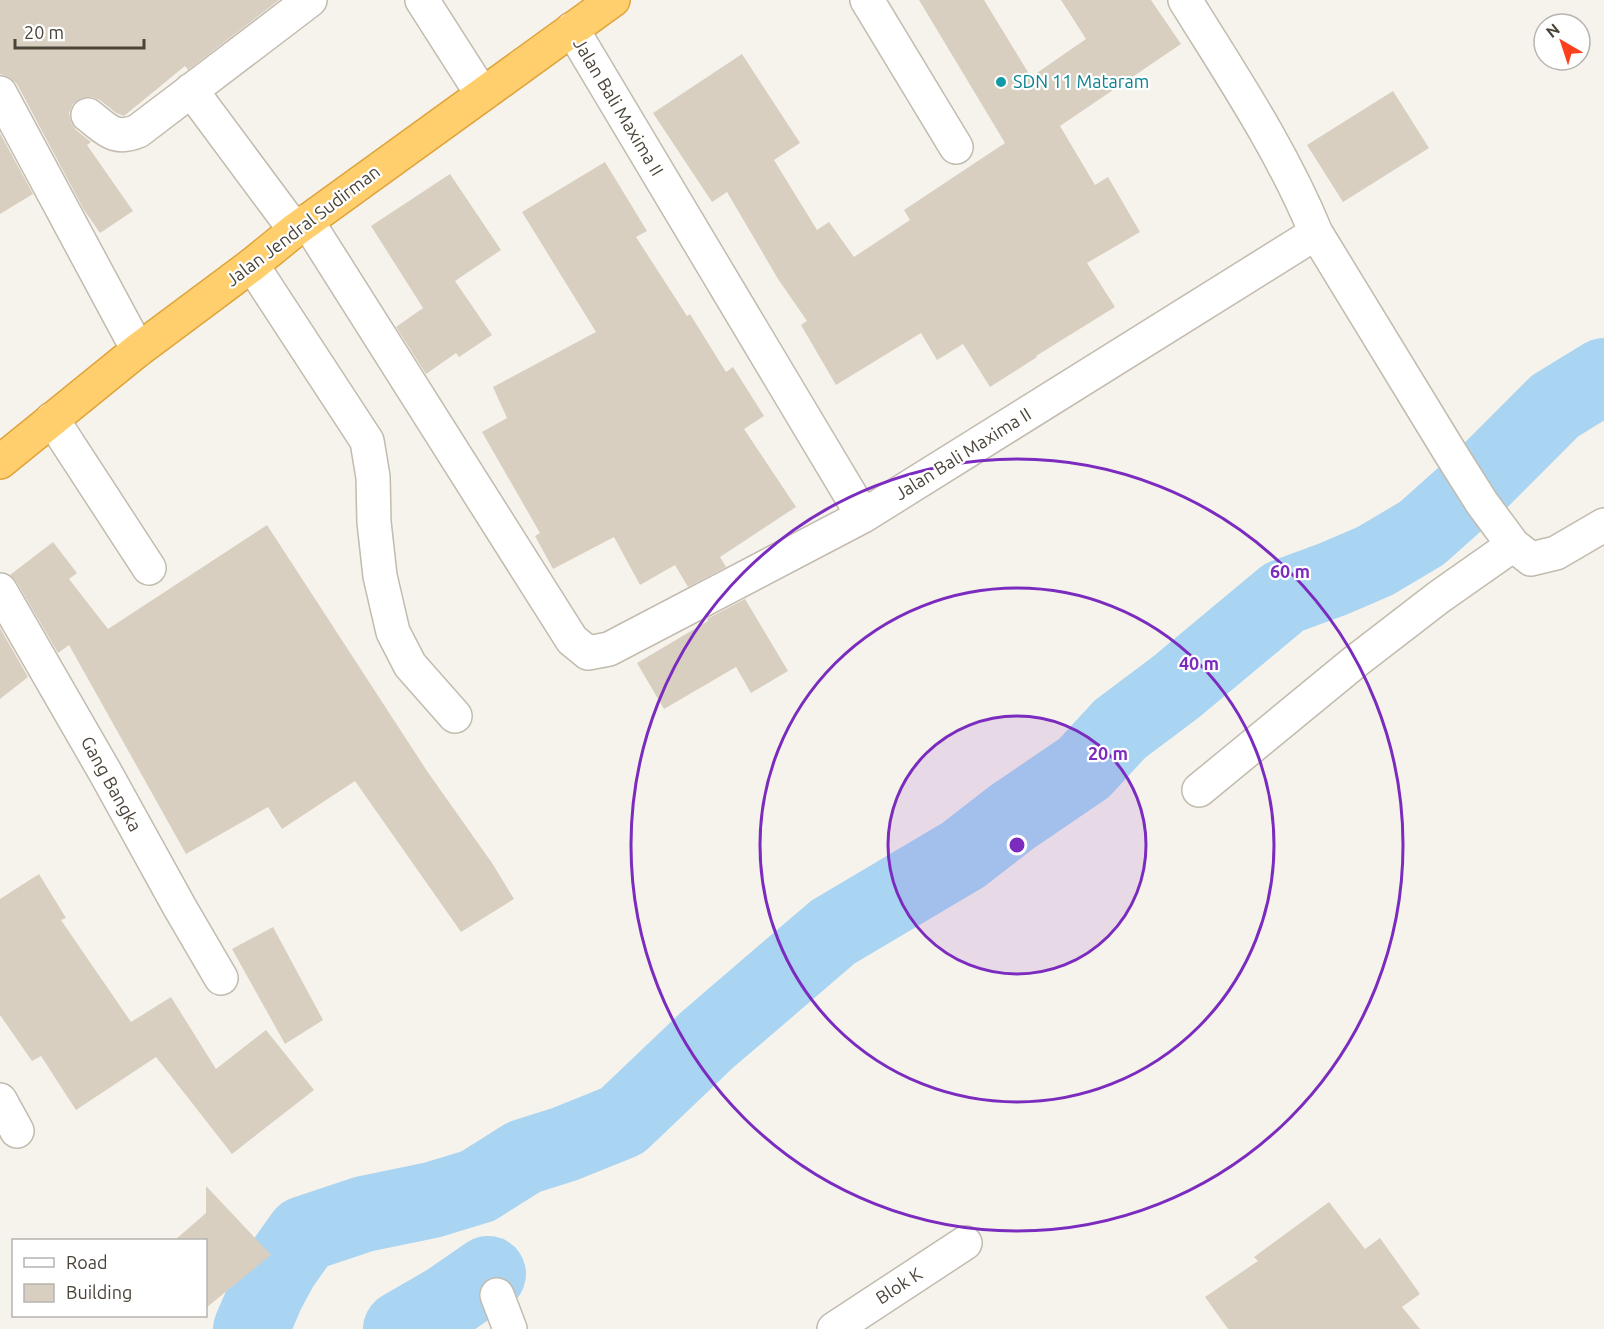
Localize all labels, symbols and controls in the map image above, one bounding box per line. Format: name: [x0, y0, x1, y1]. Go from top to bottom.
scale bar: [15, 12, 144, 50]
north arrow: [1532, 12, 1592, 72]
text: N: [1542, 20, 1563, 41]
text: 20 m: [24, 22, 64, 42]
street label: Jalan Bali Maxima II: [570, 34, 668, 179]
place label: SDN 11 Mataram: [1013, 71, 1149, 91]
marker: SDN 11 Mataram: [994, 75, 1008, 89]
street label: Jalan Jendral Sudirman: [222, 161, 383, 290]
street label: Jalan Bali Maxima II: [891, 403, 1034, 503]
text: 60 m: [1270, 561, 1310, 581]
text: 40 m: [1179, 653, 1219, 673]
street label: Gang Bangka: [78, 732, 146, 835]
text: 20 m: [1088, 743, 1128, 763]
centre of rings: [1007, 835, 1027, 855]
legend: [12, 1239, 207, 1317]
text: Road: [66, 1252, 108, 1272]
street label: Blok K: [872, 1263, 925, 1307]
text: Building: [66, 1282, 132, 1302]

